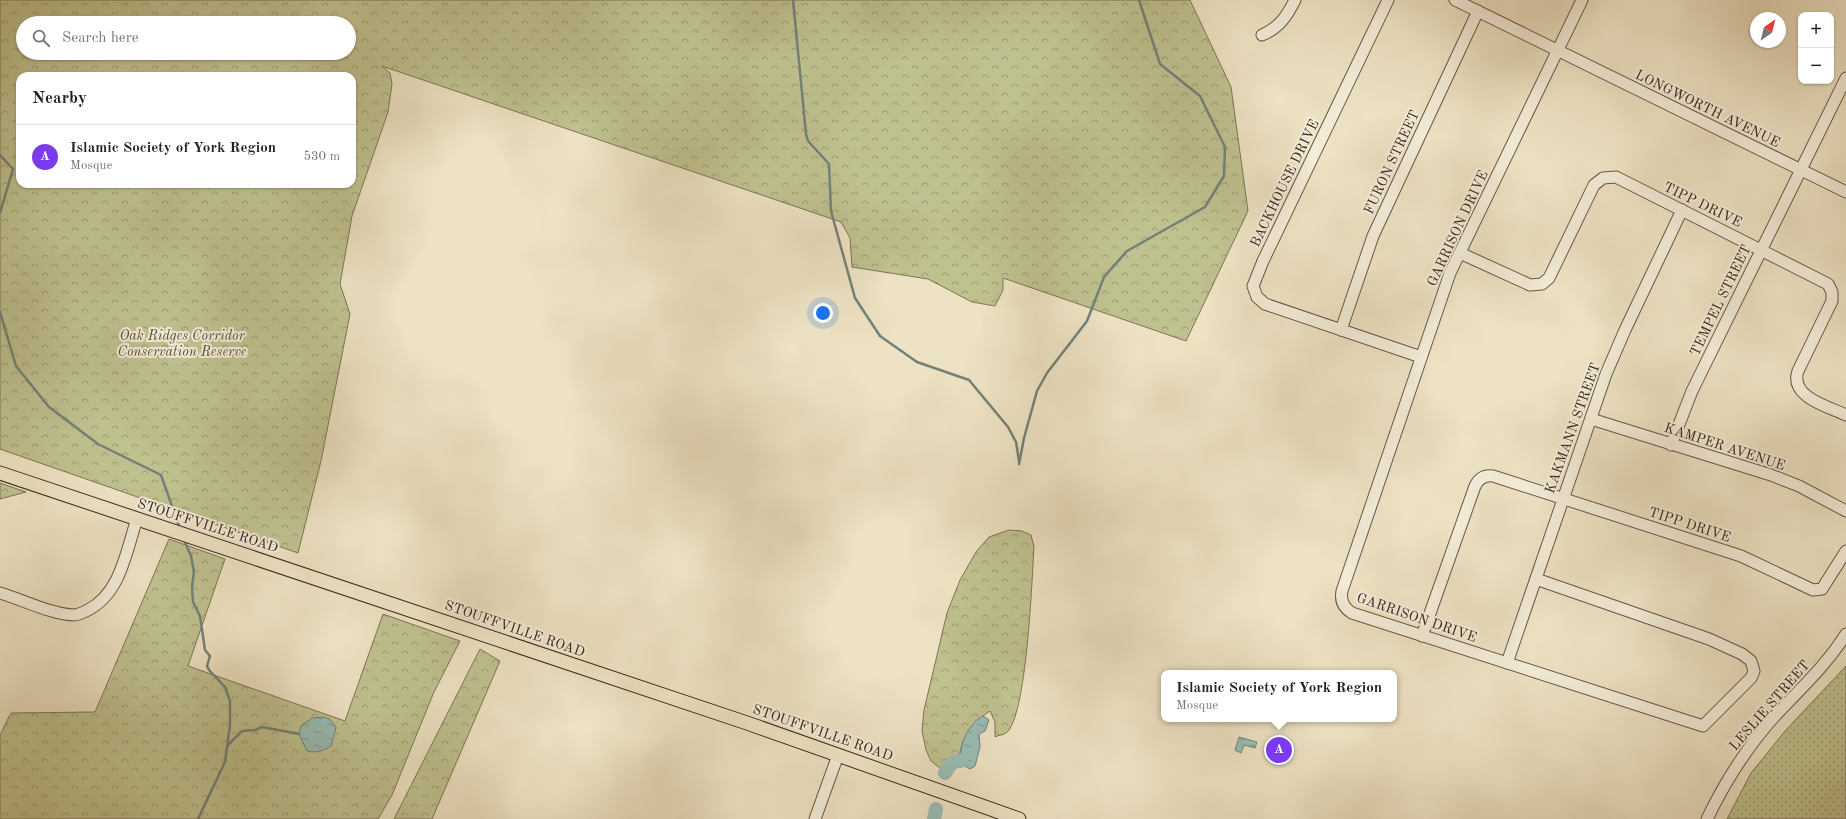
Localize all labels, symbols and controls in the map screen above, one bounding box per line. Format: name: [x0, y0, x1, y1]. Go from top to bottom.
north arrow: [1750, 12, 1786, 48]
map controls: [1798, 12, 1834, 84]
button: +: [1798, 12, 1834, 48]
search box: [16, 16, 356, 60]
icon: search: [30, 27, 52, 49]
text: Search here: [62, 31, 139, 46]
button: −: [1798, 48, 1834, 84]
street label: LONGWORTH AVENUE: [1633, 68, 1782, 150]
text: Nearby: [32, 90, 87, 107]
street label: FURON STREET: [1362, 108, 1422, 217]
street label: BACKHOUSE DRIVE: [1248, 118, 1322, 249]
text: Islamic Society of York Region: [70, 141, 276, 156]
text: A: [40, 150, 50, 163]
text: 530 m: [303, 150, 340, 163]
text: Mosque: [70, 159, 112, 172]
street label: GARRISON DRIVE: [1425, 168, 1491, 288]
street label: TIPP DRIVE: [1661, 180, 1744, 230]
street label: TEMPEL STREET: [1688, 243, 1754, 358]
your location: [813, 303, 833, 323]
park label: Oak Ridges Corridor Conservation Reserve: [118, 329, 247, 359]
street label: KAKMANN STREET: [1543, 361, 1603, 495]
street label: KAMPER AVENUE: [1662, 421, 1787, 473]
street label: STOUFFVILLE ROAD: [136, 497, 280, 555]
street label: TIPP DRIVE: [1647, 505, 1732, 545]
street label: GARRISON DRIVE: [1355, 591, 1479, 645]
street label: STOUFFVILLE ROAD: [443, 598, 587, 660]
street label: LESLIE STREET: [1727, 658, 1813, 753]
popup: [1161, 670, 1397, 722]
text: Islamic Society of York Region: [1176, 681, 1382, 696]
text: Mosque: [1176, 699, 1218, 712]
street label: STOUFFVILLE ROAD: [751, 702, 895, 764]
pin: A: [1266, 735, 1292, 765]

